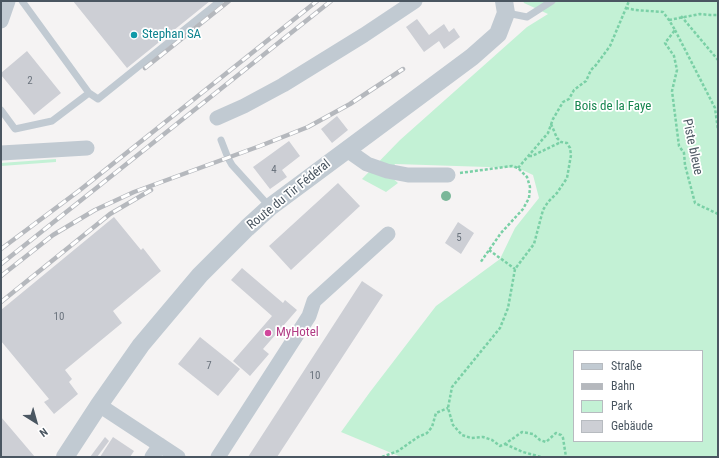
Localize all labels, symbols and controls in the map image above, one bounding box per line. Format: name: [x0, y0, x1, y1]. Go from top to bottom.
place label: Stephan SA: [142, 27, 201, 43]
marker: Stephan SA: [129, 30, 139, 40]
house number: 2: [27, 74, 33, 88]
park label: Bois de la Faye: [575, 99, 651, 115]
street label: Piste bleue: [678, 118, 706, 176]
street label: Route du Tir Fédéral: [244, 157, 334, 233]
house number: 4: [271, 163, 277, 177]
house number: 5: [456, 231, 462, 245]
house number: 10: [54, 310, 64, 324]
place label: MyHotel: [276, 325, 319, 341]
marker: MyHotel: [263, 328, 273, 338]
legend: [573, 350, 703, 442]
house number: 7: [206, 359, 212, 373]
text: Straße: [611, 359, 642, 373]
house number: 10: [310, 369, 320, 383]
text: Bahn: [611, 379, 635, 393]
text: Park: [611, 399, 632, 413]
north arrow: [16, 402, 56, 442]
text: Gebäude: [611, 419, 653, 433]
text: N: [37, 425, 50, 439]

